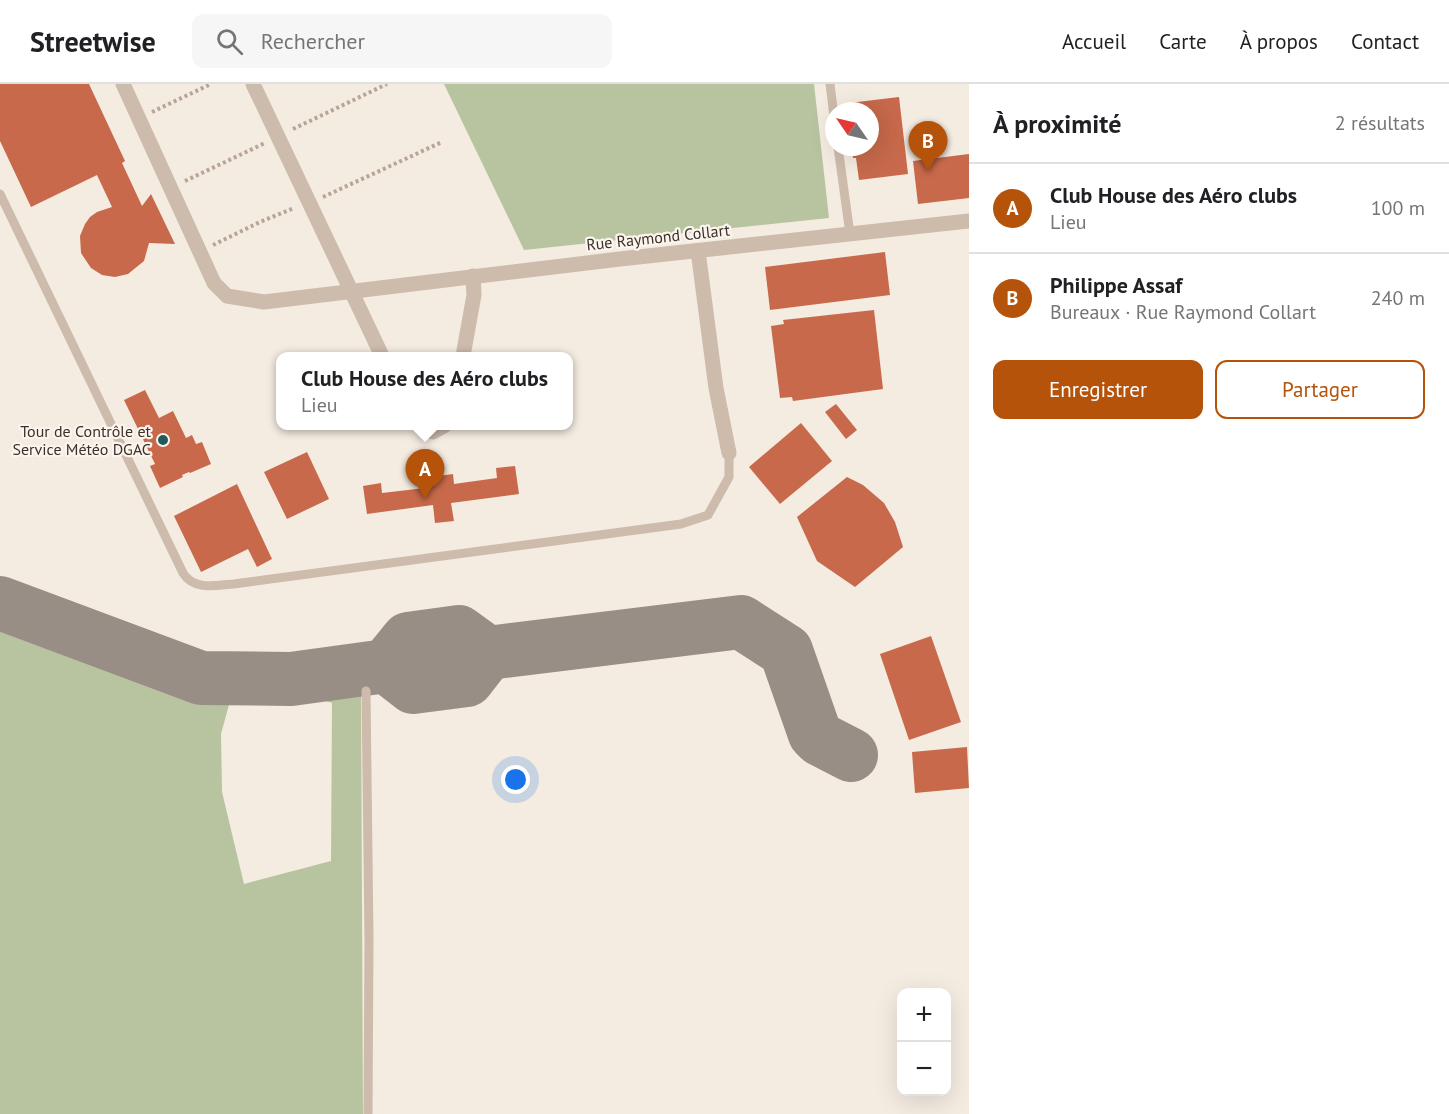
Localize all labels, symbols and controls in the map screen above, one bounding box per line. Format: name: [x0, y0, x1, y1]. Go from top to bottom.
search box: [192, 14, 612, 68]
text: Streetwise: [30, 23, 156, 60]
icon: search: [213, 25, 246, 58]
text: Rechercher: [261, 27, 365, 55]
text: Accueil: [1062, 28, 1126, 55]
text: Carte: [1159, 28, 1207, 55]
text: À propos: [1240, 28, 1318, 55]
text: Contact: [1351, 28, 1419, 55]
north arrow: [825, 102, 879, 156]
text: À proximité: [993, 107, 1121, 140]
text: 2 résultats: [1335, 110, 1425, 136]
pin: B: [908, 122, 948, 171]
text: Club House des Aéro clubs: [1050, 181, 1297, 209]
text: A: [1006, 195, 1019, 221]
text: 100 m: [1371, 195, 1425, 221]
text: Lieu: [1050, 209, 1087, 235]
street label: Rue Raymond Collart: [585, 219, 731, 254]
text: Philippe Assaf: [1050, 271, 1182, 299]
text: B: [1007, 285, 1018, 311]
text: 240 m: [1371, 285, 1425, 311]
text: Bureaux · Rue Raymond Collart: [1050, 299, 1316, 325]
popup: [276, 352, 573, 430]
button: Enregistrer: [993, 360, 1203, 419]
button: Partager: [1215, 360, 1425, 419]
text: Club House des Aéro clubs: [301, 364, 548, 392]
text: Lieu: [301, 392, 338, 418]
place label: Tour de Contrôle et Service Météo DGAC: [13, 421, 152, 459]
marker: Tour de Contrôle et Service Météo DGAC: [156, 433, 170, 447]
pin: A: [406, 450, 444, 499]
your location: [501, 765, 530, 794]
map controls: [897, 988, 951, 1096]
button: +: [897, 988, 951, 1042]
button: −: [897, 1042, 951, 1096]

